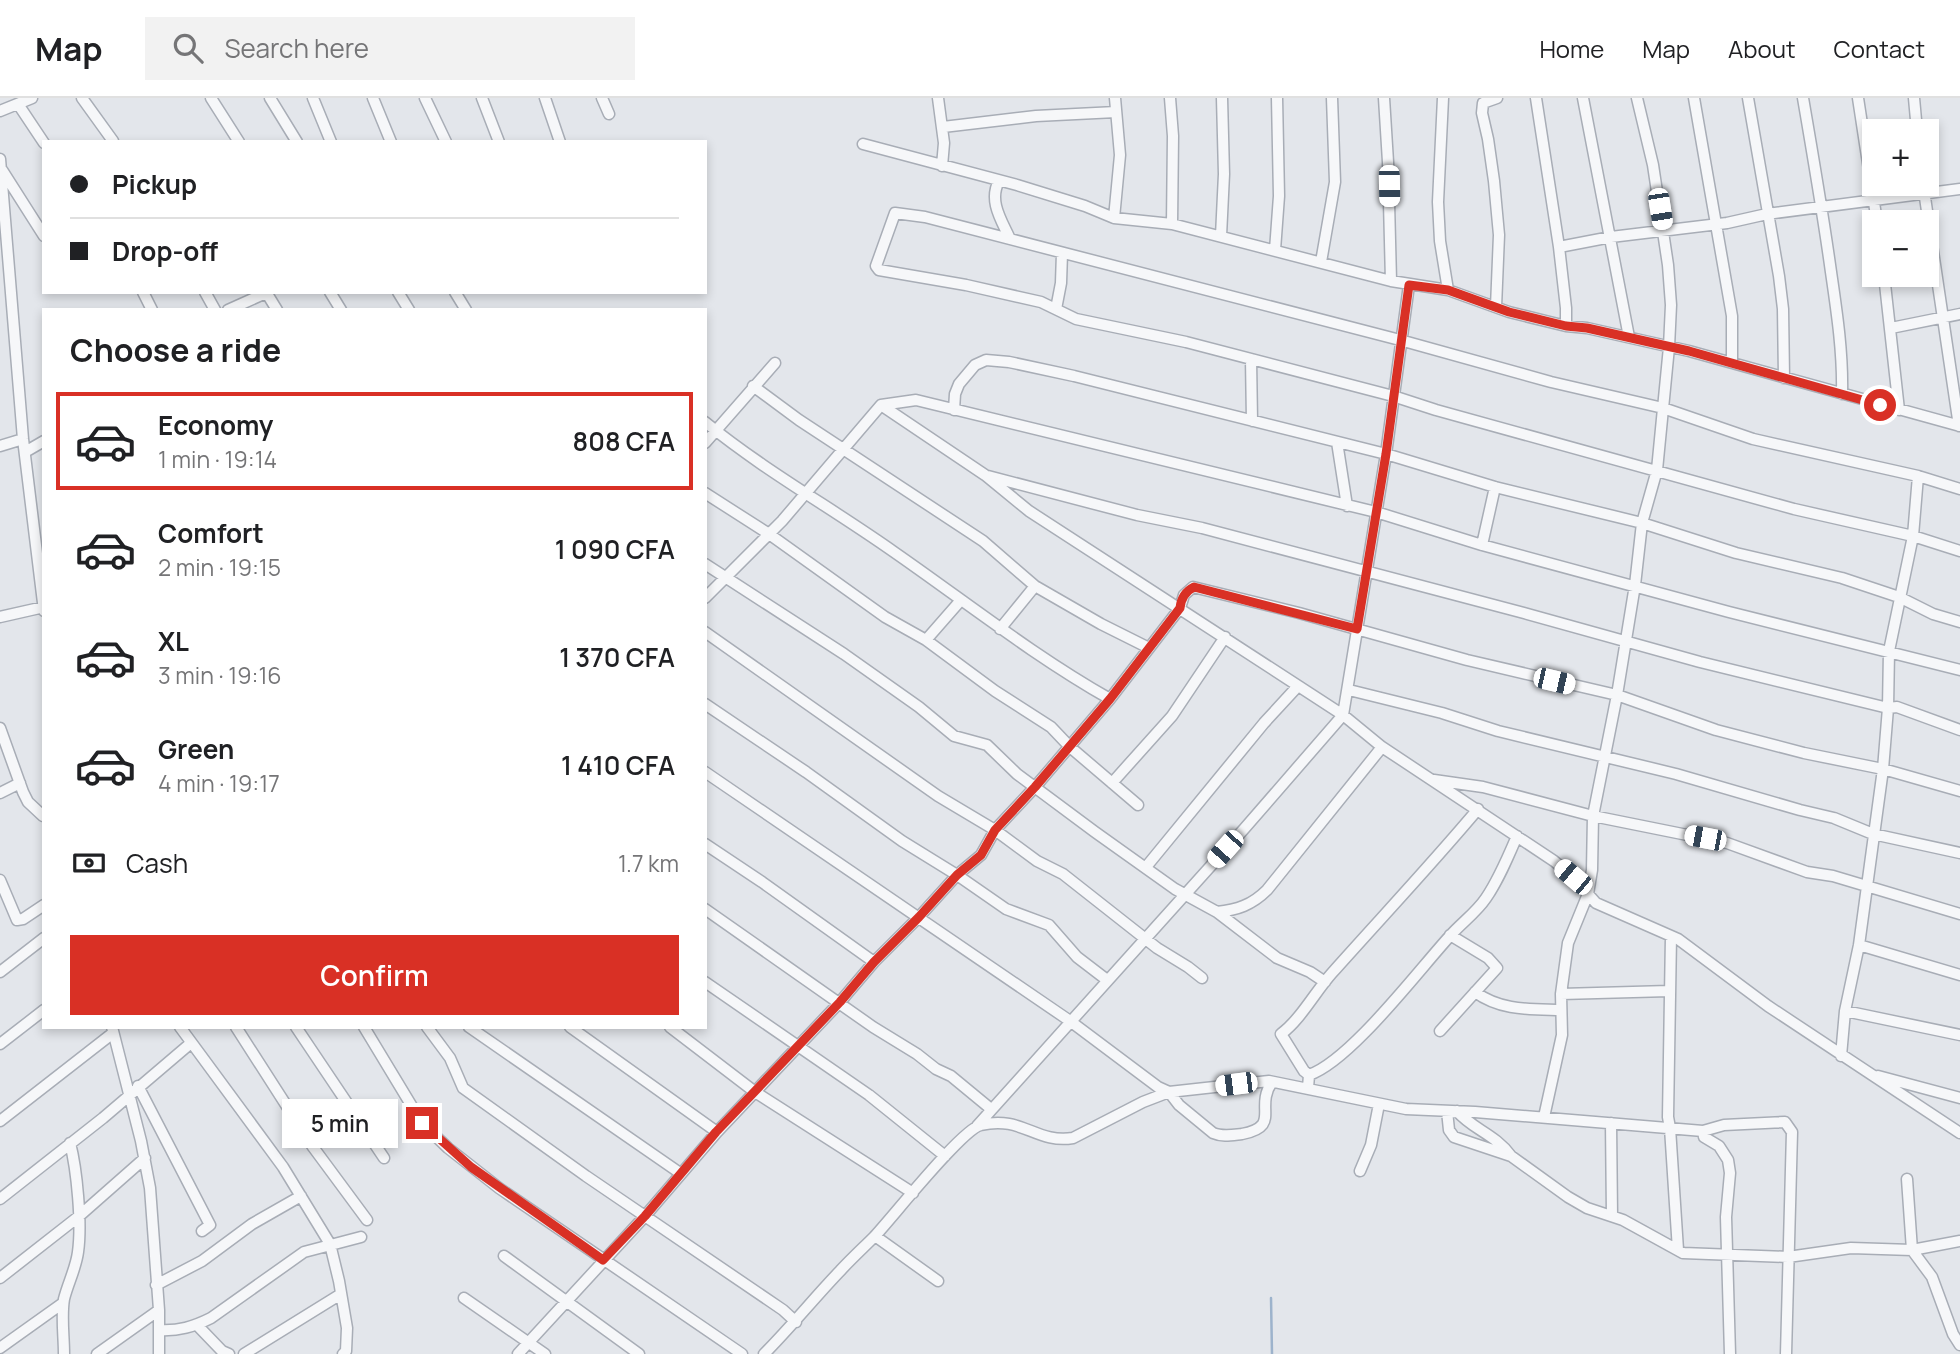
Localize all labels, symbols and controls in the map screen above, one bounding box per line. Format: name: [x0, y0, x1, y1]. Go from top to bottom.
search box: [145, 17, 635, 80]
text: Map: [35, 26, 103, 71]
icon: search: [169, 29, 207, 67]
text: Search here: [225, 30, 369, 66]
text: Home: [1539, 32, 1604, 65]
text: Map: [1642, 32, 1690, 65]
text: About: [1728, 32, 1796, 65]
text: Contact: [1834, 32, 1925, 65]
map controls: [1862, 119, 1939, 287]
button: +: [1862, 119, 1939, 196]
car: [1379, 165, 1400, 207]
text: Pickup: [112, 166, 197, 202]
car: [1647, 187, 1674, 231]
button: −: [1862, 210, 1939, 287]
text: Drop-off: [112, 233, 218, 269]
text: Choose a ride: [70, 328, 281, 372]
route start: [1864, 389, 1896, 421]
text: Economy: [158, 407, 273, 443]
icon: car: [74, 410, 137, 473]
text: 808 CFA: [573, 423, 675, 459]
text: 1 min · 19:14: [158, 443, 277, 475]
text: Comfort: [158, 515, 264, 551]
icon: car: [74, 518, 137, 581]
text: 1 090 CFA: [555, 531, 675, 567]
text: 2 min · 19:15: [158, 551, 281, 583]
text: XL: [158, 623, 189, 659]
icon: car: [74, 626, 137, 689]
text: 1 370 CFA: [559, 639, 675, 675]
text: 3 min · 19:16: [158, 659, 282, 691]
car: [1532, 666, 1577, 696]
text: Green: [158, 731, 234, 767]
icon: car: [74, 734, 137, 797]
text: 1 410 CFA: [561, 747, 675, 783]
text: 4 min · 19:17: [158, 767, 280, 799]
car: [1683, 824, 1728, 852]
car: [1204, 826, 1247, 872]
icon: cash: [70, 844, 108, 882]
text: Cash: [126, 845, 188, 881]
text: 1.7 km: [618, 847, 679, 879]
car: [1551, 855, 1596, 899]
button: Confirm: [70, 935, 679, 1015]
car: [1214, 1071, 1259, 1097]
callout: 5 min: [282, 1098, 398, 1148]
text: 5 min: [311, 1107, 369, 1139]
route end: [406, 1107, 438, 1139]

